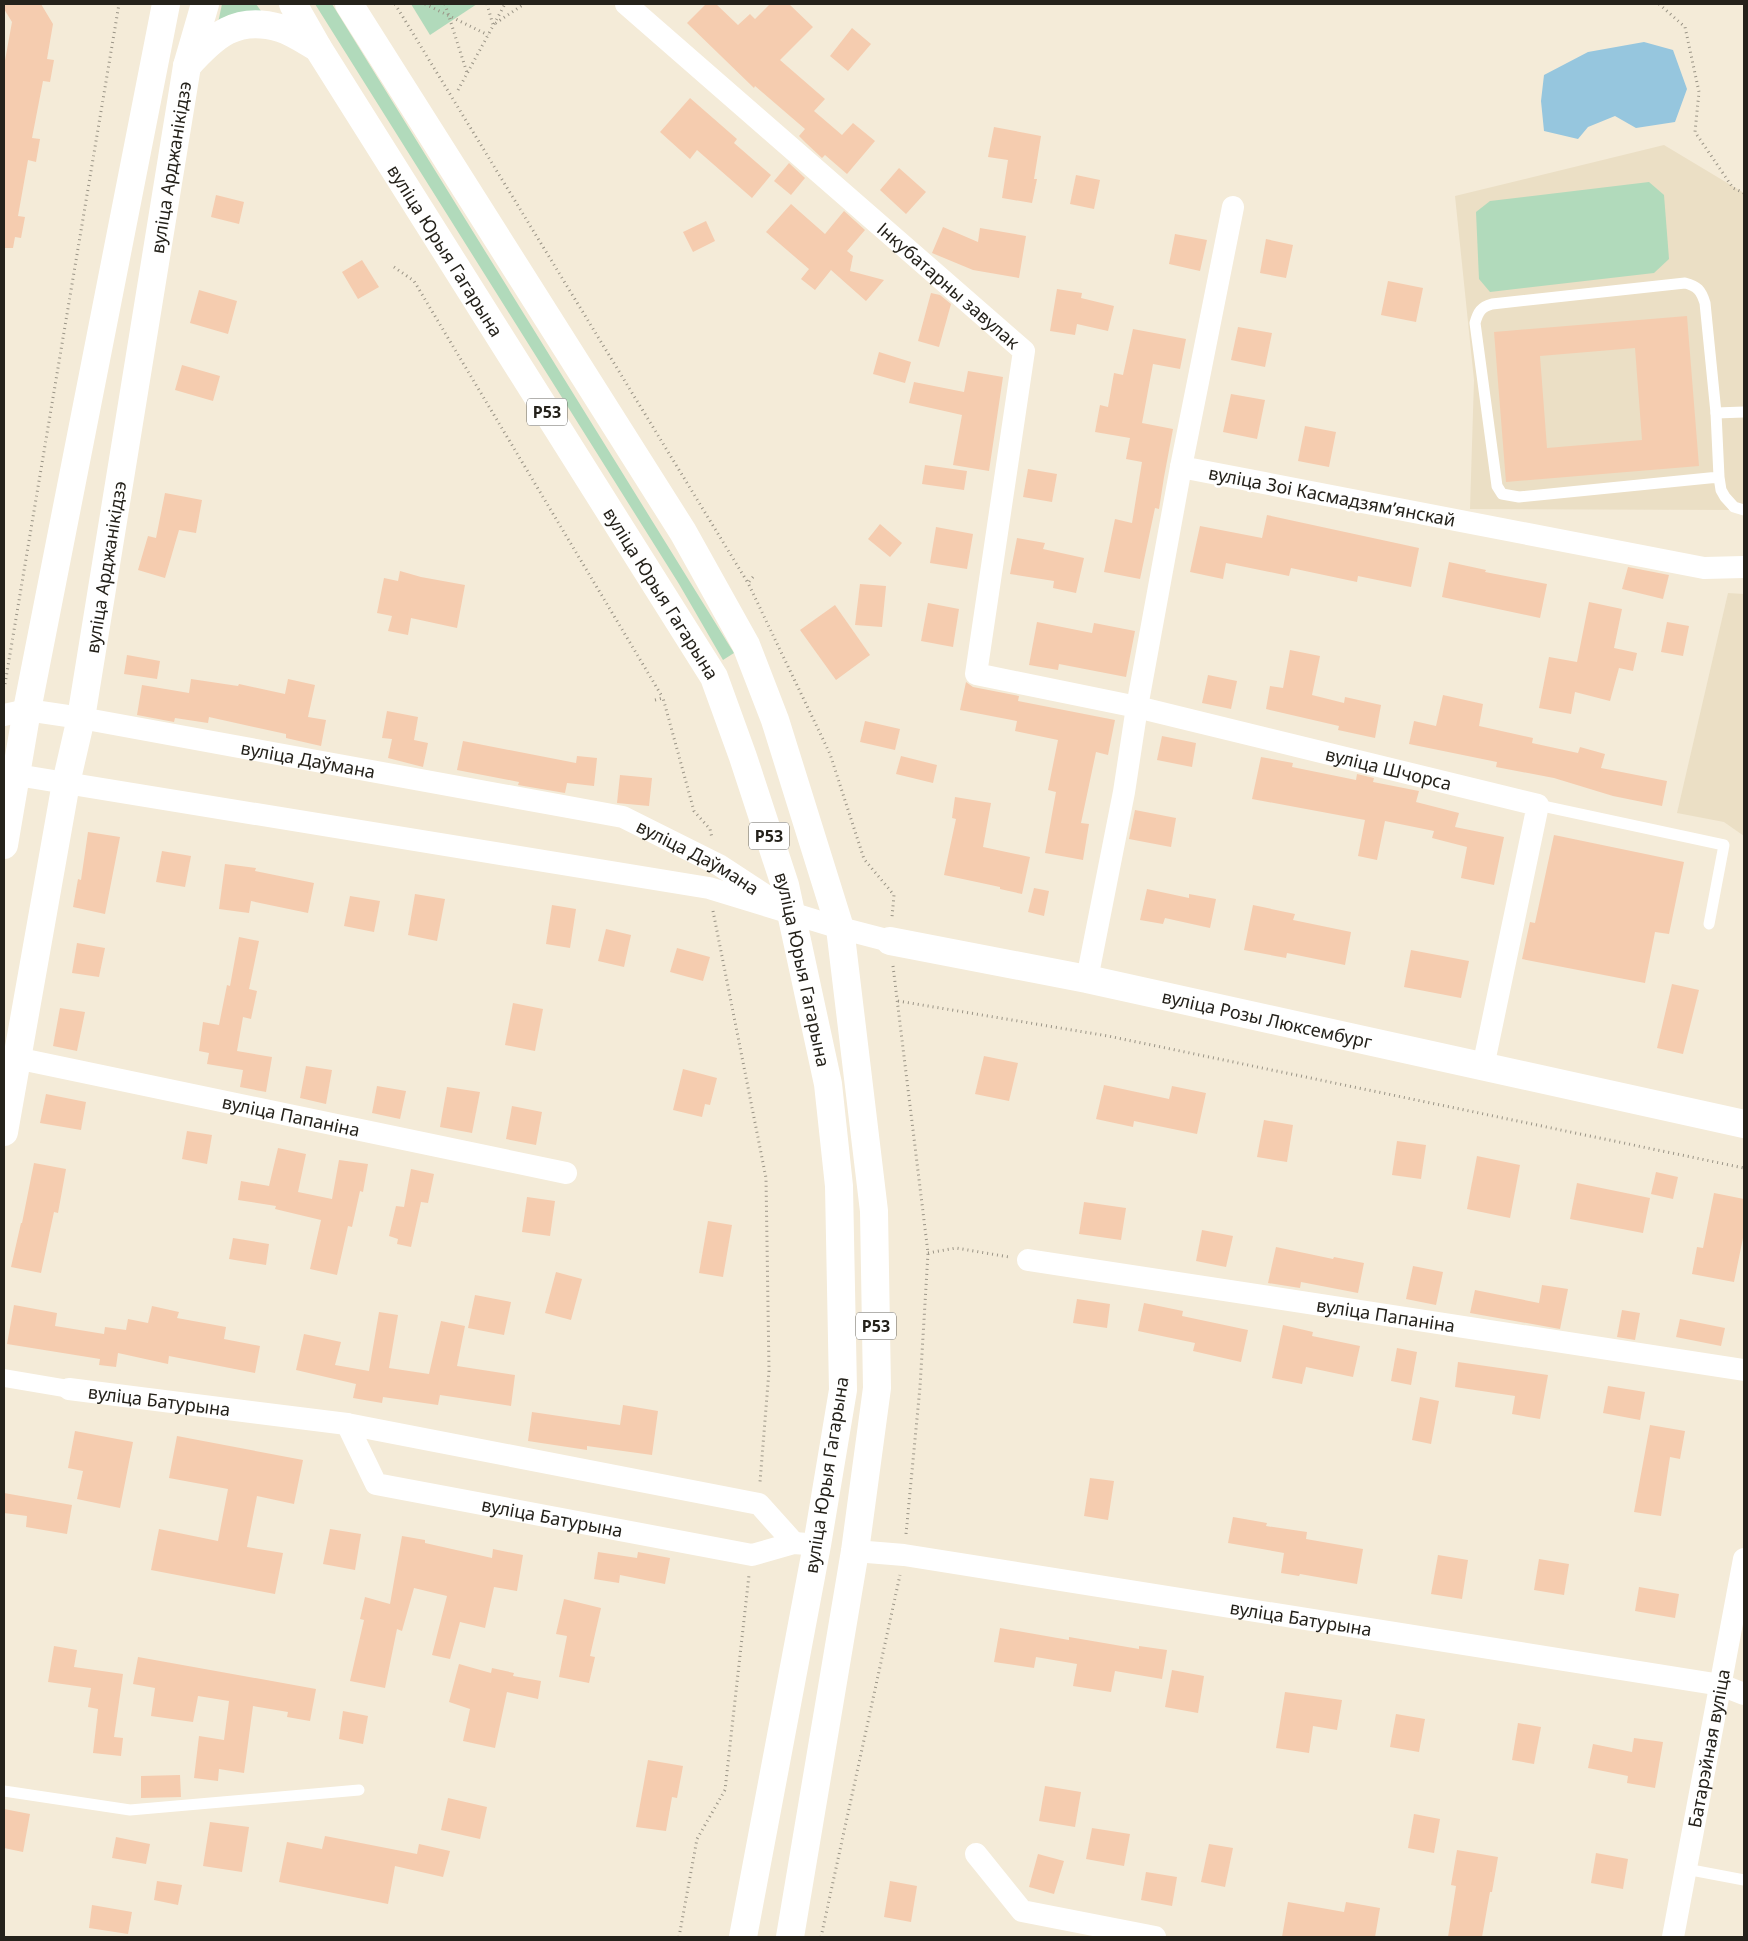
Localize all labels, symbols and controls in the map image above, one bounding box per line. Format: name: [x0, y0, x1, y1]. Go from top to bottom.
street label: вуліца Арджанікідзэ: [145, 79, 196, 255]
street label: вуліца Юрыя Гагарына: [382, 160, 509, 341]
street label: Інкубатарны завулак: [872, 217, 1025, 354]
road number: Р53: [527, 398, 567, 426]
street label: вуліца Зоі Касмадзямʼянскай: [1206, 460, 1458, 532]
street label: вуліца Арджанікідзэ: [80, 479, 131, 655]
street label: вуліца Юрыя Гагарына: [598, 503, 724, 684]
street label: вуліца Даўмана: [239, 735, 377, 784]
street label: вуліца Шчорса: [1323, 742, 1454, 795]
street label: вуліца Даўмана: [633, 814, 764, 900]
road number: Р53: [749, 822, 789, 849]
street label: вуліца Юрыя Гагарына: [769, 869, 836, 1069]
street label: вуліца Розы Люксембург: [1160, 984, 1375, 1054]
street label: вуліца Папаніна: [220, 1089, 362, 1142]
street label: вуліца Папаніна: [1315, 1292, 1457, 1337]
road number: Р53: [856, 1312, 896, 1340]
street label: вуліца Юрыя Гагарына: [799, 1375, 853, 1575]
street label: вуліца Батурына: [87, 1380, 232, 1421]
street label: вуліца Батурына: [480, 1492, 625, 1542]
street label: вуліца Батурына: [1228, 1595, 1374, 1641]
street label: Батарэйная вуліца: [1682, 1667, 1735, 1830]

